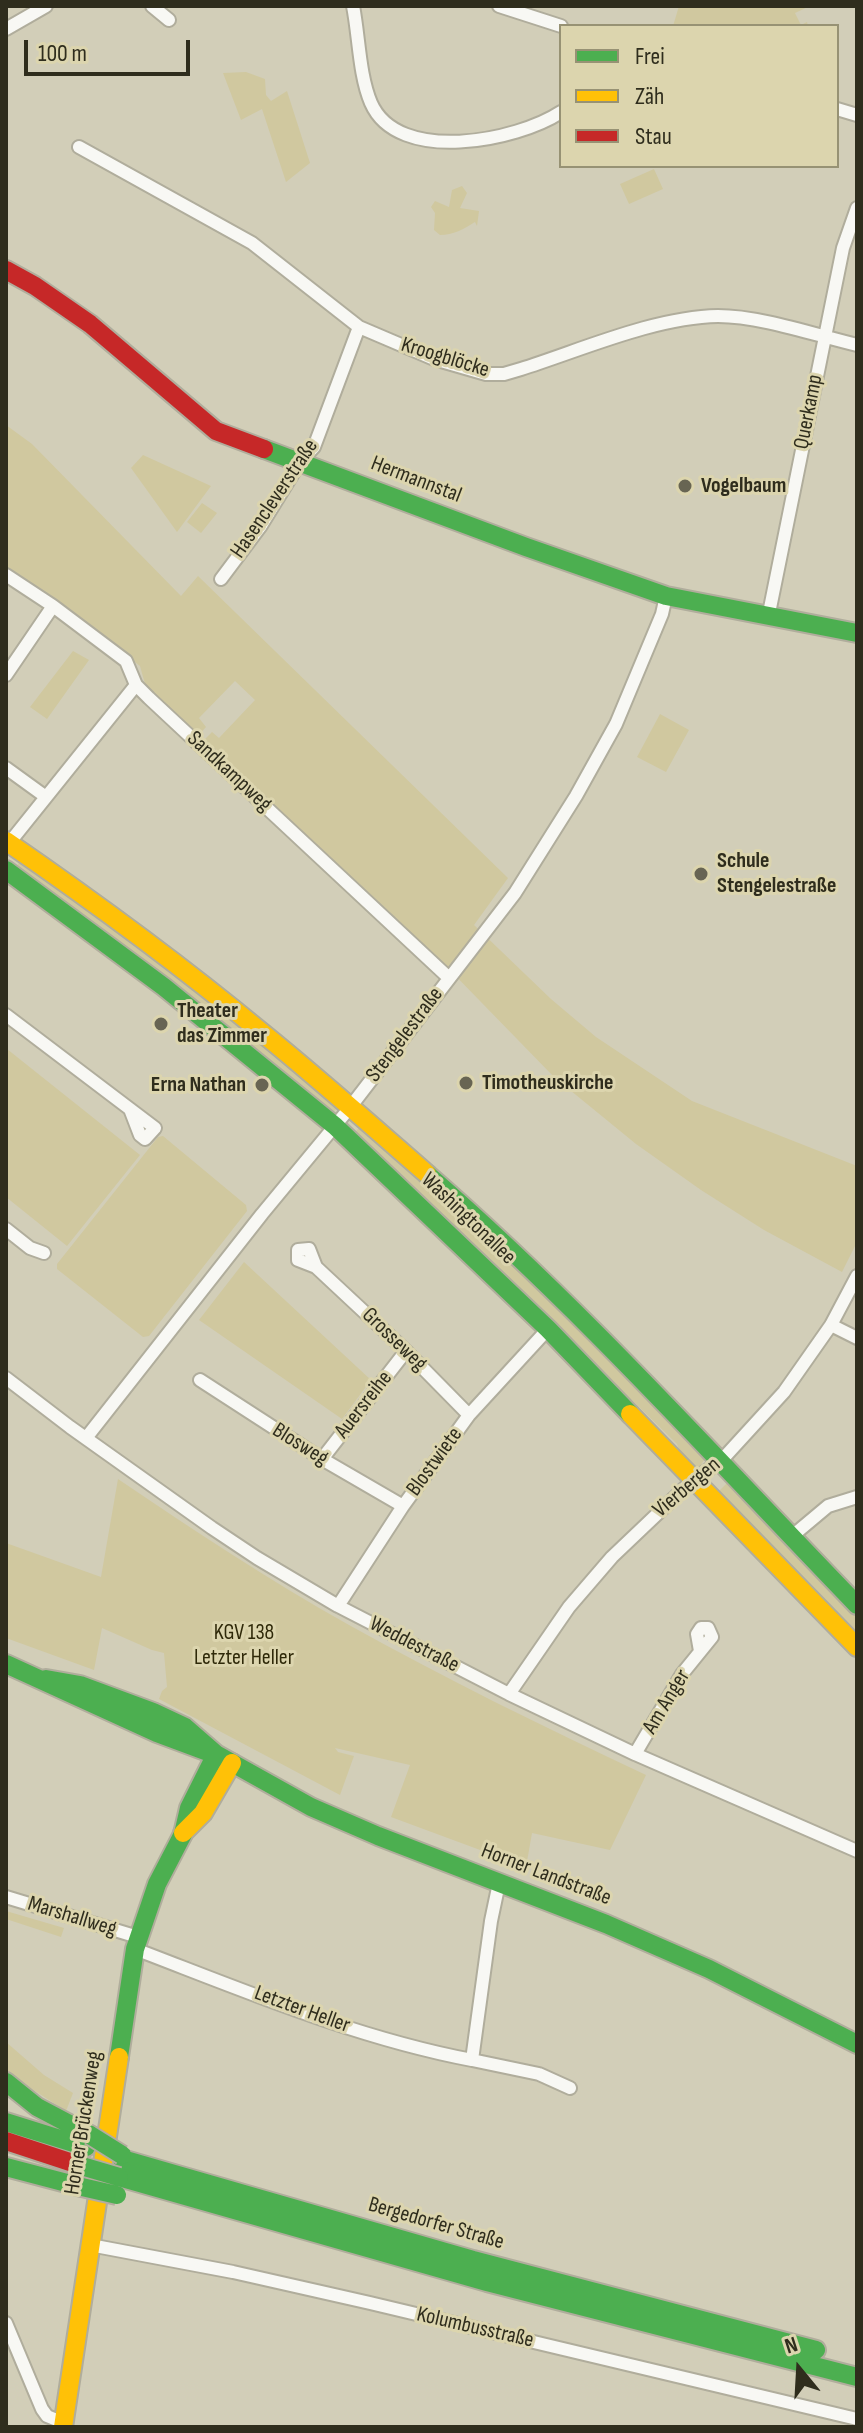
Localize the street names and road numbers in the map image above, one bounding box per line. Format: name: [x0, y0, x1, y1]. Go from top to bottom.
street label: Kroogblöcke: [398, 332, 492, 384]
street label: Querkamp: [789, 373, 829, 451]
street label: Hasencleverstraße: [226, 435, 324, 563]
street label: Hermannstal: [367, 451, 465, 509]
street label: Sandkampweg: [181, 726, 277, 818]
street label: Stengelestraße: [361, 982, 449, 1088]
street label: Washingtonallee: [415, 1167, 521, 1271]
street label: Grosseweg: [356, 1303, 432, 1377]
street label: Auersreihe: [329, 1366, 399, 1444]
street label: Blosweg: [267, 1418, 333, 1472]
street label: Blostwiete: [401, 1423, 469, 1501]
street label: Vierbergen: [648, 1452, 726, 1524]
street label: Weddestraße: [365, 1611, 463, 1679]
street label: Am Anger: [638, 1665, 696, 1739]
street label: Horner Landstraße: [477, 1838, 615, 1912]
street label: Marshallweg: [24, 1891, 120, 1943]
street label: Letzter Heller: [251, 1980, 353, 2040]
street label: Horner Brückenweg: [60, 2049, 108, 2197]
street label: Bergedorfer Straße: [365, 2192, 507, 2256]
street label: Kolumbusstraße: [414, 2302, 536, 2354]

